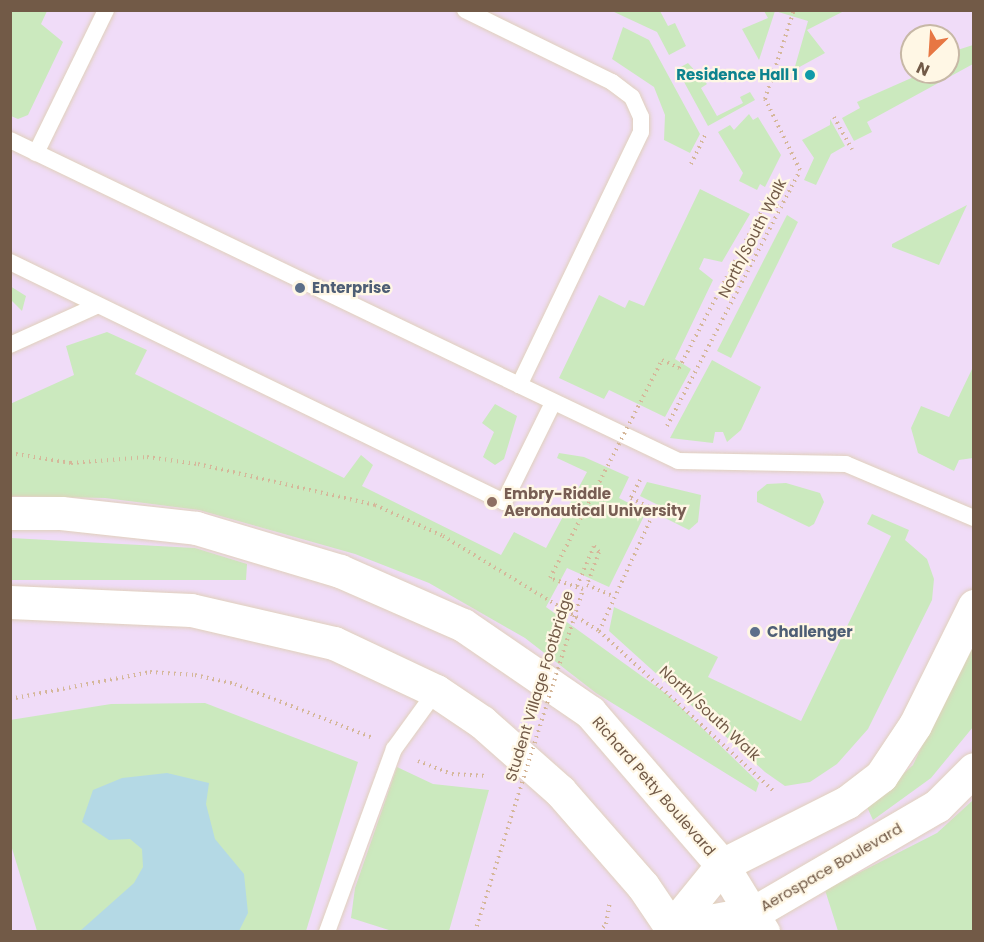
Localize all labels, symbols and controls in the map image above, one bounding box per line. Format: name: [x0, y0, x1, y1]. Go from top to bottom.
north arrow: [900, 24, 960, 84]
text: N: [913, 56, 933, 82]
place label: Residence Hall 1: [676, 66, 798, 84]
marker: Residence Hall 1: [803, 68, 817, 82]
street label: North/South Walk: [714, 175, 790, 301]
place label: Enterprise: [312, 279, 391, 297]
marker: Enterprise: [293, 281, 307, 295]
place label: Embry-Riddle Aeronautical University: [504, 484, 687, 519]
marker: Embry-Riddle Aeronautical University: [485, 495, 499, 509]
street label: Student Village Footbridge: [501, 589, 577, 783]
place label: Challenger: [767, 623, 853, 641]
marker: Challenger: [748, 625, 762, 639]
street label: North/South Walk: [656, 662, 764, 764]
street label: Richard Petty Boulevard: [589, 713, 719, 859]
street label: Aerospace Boulevard: [757, 819, 905, 915]

